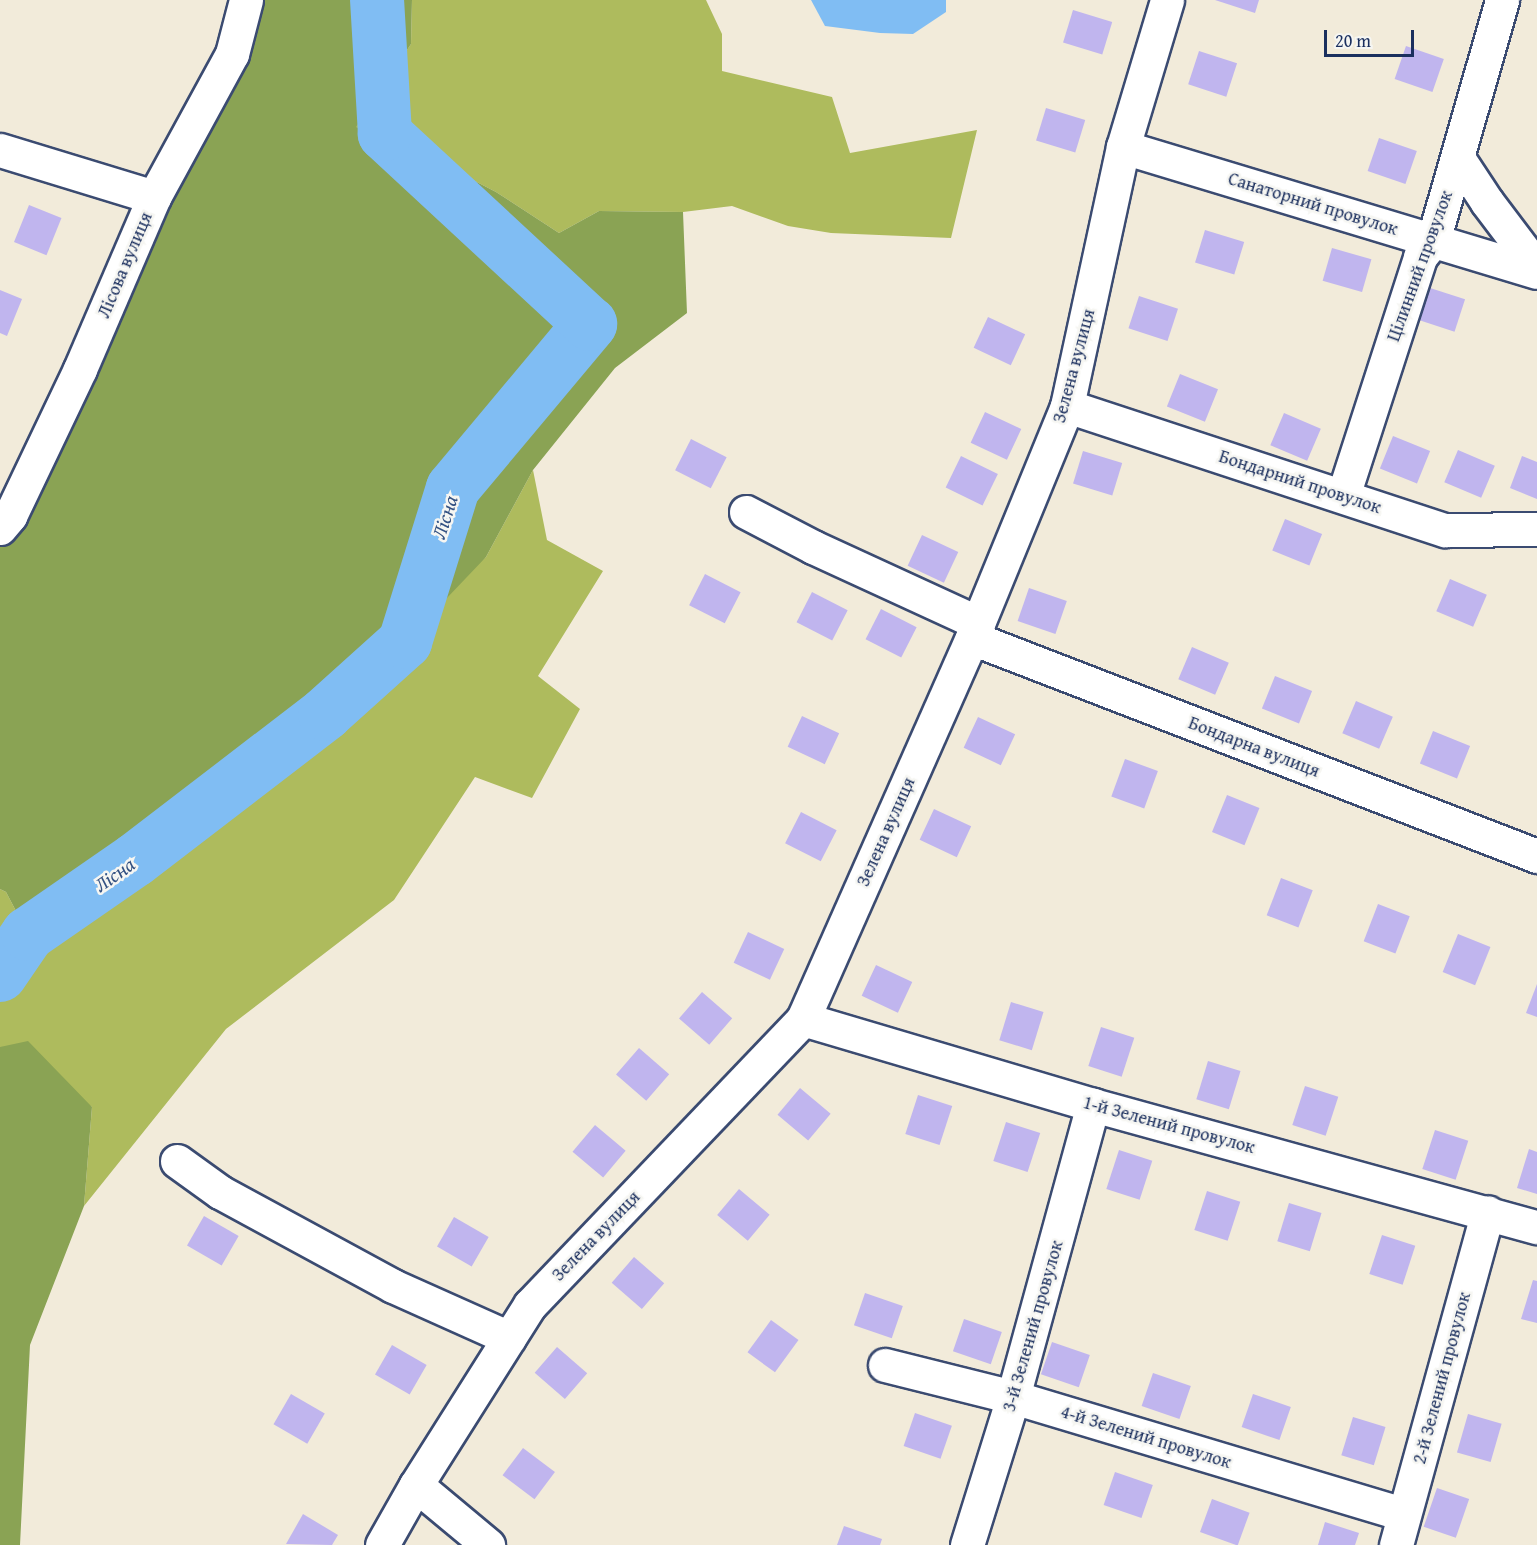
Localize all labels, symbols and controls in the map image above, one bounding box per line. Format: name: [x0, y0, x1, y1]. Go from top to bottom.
scale bar: [1327, 18, 1417, 56]
text: 20 m: [1335, 27, 1371, 54]
street label: Санаторний провулок: [1226, 168, 1400, 240]
street label: Цілинний провулок: [1383, 188, 1457, 344]
street label: Лісова вулиця: [93, 209, 157, 321]
street label: Зелена вулиця: [1048, 307, 1100, 425]
street label: Бондарний провулок: [1216, 446, 1384, 518]
water label: Лісна: [426, 492, 462, 542]
street label: Бондарна вулиця: [1185, 712, 1323, 782]
street label: Зелена вулиця: [852, 774, 920, 890]
water label: Лісна: [89, 852, 139, 896]
street label: 1-й Зелений провулок: [1081, 1092, 1257, 1158]
street label: Зелена вулиця: [548, 1186, 644, 1286]
street label: 3-й Зелений провулок: [998, 1238, 1068, 1414]
street label: 2-й Зелений провулок: [1409, 1290, 1475, 1466]
street label: 4-й Зелений провулок: [1058, 1401, 1234, 1473]

